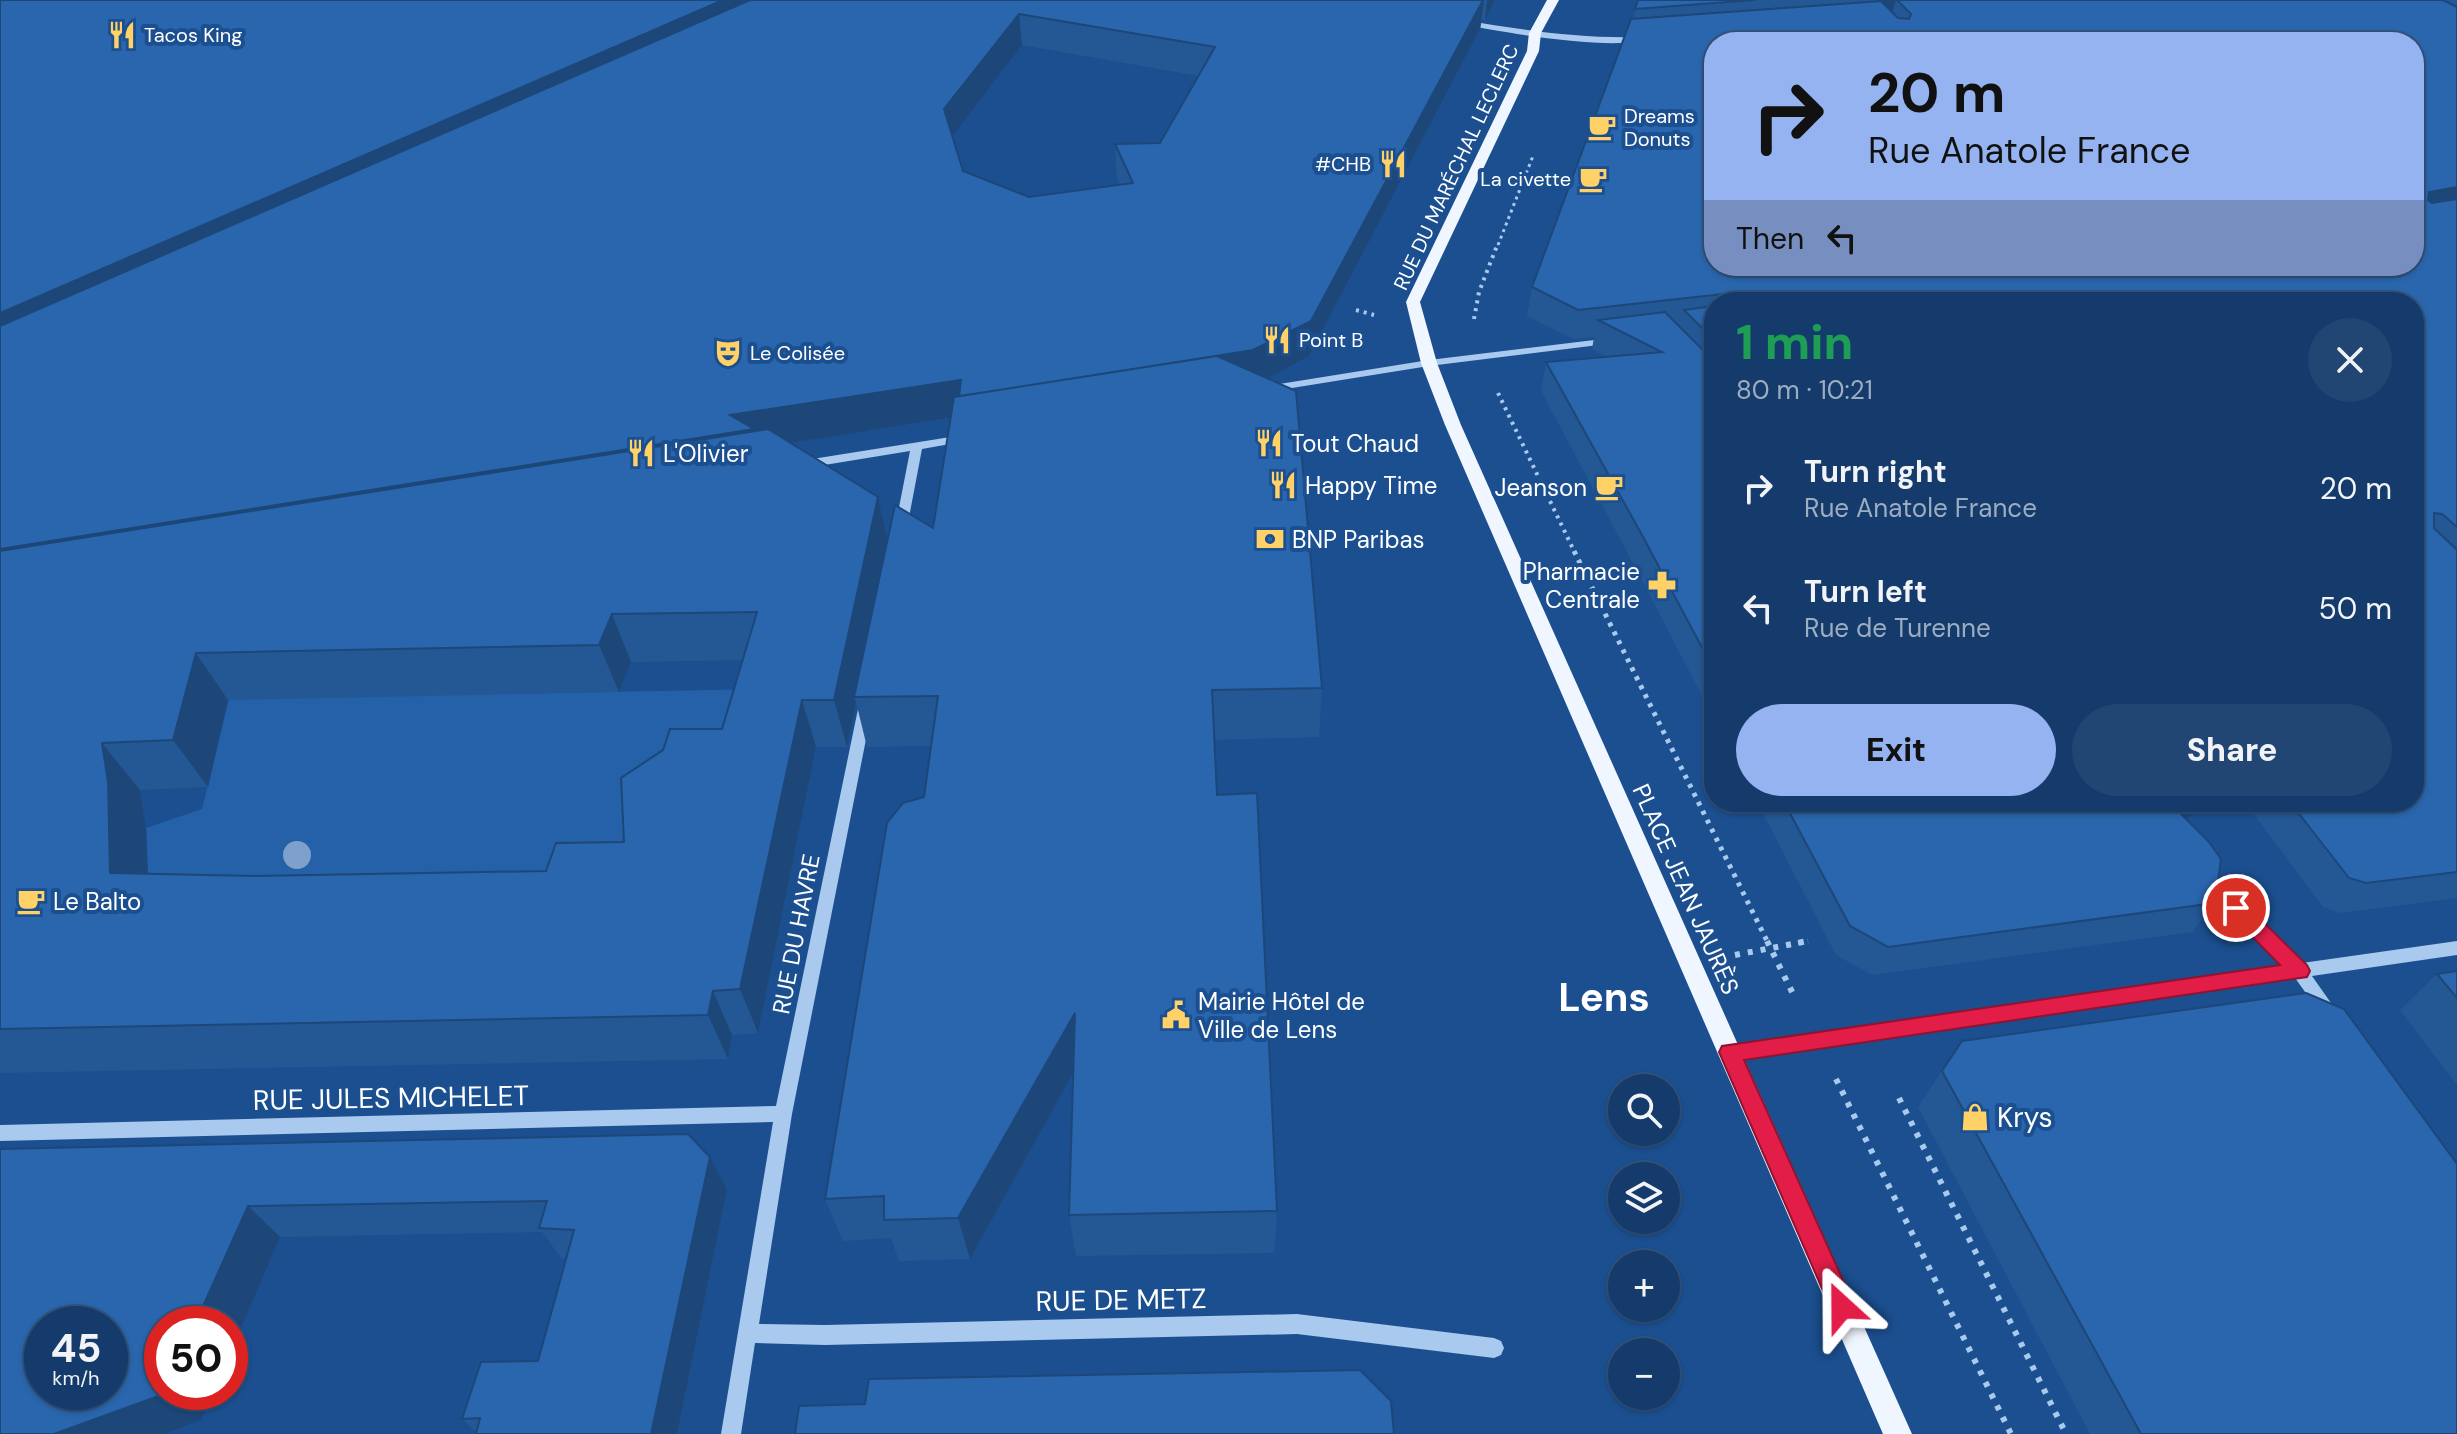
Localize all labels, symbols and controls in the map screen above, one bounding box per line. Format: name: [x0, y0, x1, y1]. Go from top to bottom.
restaurant icon: Tacos King: [107, 20, 137, 50]
place label: Tacos King: [144, 22, 242, 48]
street label: RUE DU MARÉCHAL LECLERC: [1388, 40, 1524, 294]
text: 20 m: [1868, 56, 2005, 129]
icon: right: [1736, 64, 1840, 168]
place label: Dreams Donuts: [1624, 103, 1695, 152]
cafe icon: Dreams Donuts: [1587, 112, 1617, 142]
text: Rue Anatole France: [1868, 127, 2191, 174]
restaurant icon: #CHB: [1378, 149, 1408, 179]
place label: #CHB: [1315, 151, 1371, 177]
cafe icon: La civette: [1578, 164, 1608, 194]
place label: La civette: [1480, 166, 1571, 192]
icon: left: [1820, 216, 1864, 260]
text: Then: [1736, 219, 1804, 258]
text: 1 min: [1736, 311, 1853, 374]
button: close: [2308, 318, 2392, 402]
restaurant icon: Point B: [1262, 325, 1292, 355]
place label: Point B: [1299, 327, 1363, 353]
theatre icon: Le Colisée: [713, 338, 743, 368]
place label: Le Colisée: [750, 340, 845, 366]
text: 80 m · 10:21: [1736, 373, 1873, 407]
restaurant icon: Tout Chaud: [1254, 428, 1284, 458]
place label: Tout Chaud: [1291, 428, 1419, 459]
restaurant icon: L'Olivier: [626, 438, 656, 468]
place label: L'Olivier: [663, 438, 749, 469]
text: Turn right: [1804, 452, 1947, 491]
icon: right: [1736, 466, 1780, 510]
text: 20 m: [2320, 469, 2392, 508]
restaurant icon: Happy Time: [1268, 470, 1298, 500]
place label: Happy Time: [1305, 470, 1437, 501]
place label: Jeanson: [1494, 472, 1587, 503]
cafe icon: Jeanson: [1594, 472, 1624, 502]
text: Rue Anatole France: [1804, 491, 2037, 525]
bank icon: BNP Paribas: [1255, 524, 1285, 554]
place label: BNP Paribas: [1292, 524, 1425, 555]
place label: Pharmacie Centrale: [1523, 556, 1640, 615]
pharmacy icon: Pharmacie Centrale: [1647, 570, 1677, 600]
text: Turn left: [1804, 572, 1927, 611]
icon: left: [1736, 586, 1780, 630]
text: 50 m: [2318, 589, 2392, 628]
text: Rue de Turenne: [1804, 611, 1991, 645]
button: Exit: [1736, 704, 2056, 796]
button: Share: [2072, 704, 2392, 796]
street label: PLACE JEAN JAURÈS: [1626, 779, 1746, 999]
street label: RUE DU HAVRE: [765, 851, 827, 1017]
pin: [2202, 874, 2270, 942]
cafe icon: Le Balto: [16, 886, 46, 916]
place label: Le Balto: [53, 886, 141, 917]
icon: arrive: [2214, 886, 2258, 930]
district label: Lens: [1558, 971, 1650, 1023]
place label: Mairie Hôtel de Ville de Lens: [1198, 986, 1365, 1045]
public building icon: Mairie Hôtel de Ville de Lens: [1161, 1000, 1191, 1030]
map controls: [1608, 1074, 1680, 1410]
button: search: [1608, 1074, 1680, 1146]
street label: RUE JULES MICHELET: [253, 1077, 529, 1119]
place label: Krys: [1997, 1099, 2053, 1136]
shop icon: Krys: [1960, 1102, 1990, 1132]
button: layers: [1608, 1162, 1680, 1234]
button: +: [1608, 1250, 1680, 1322]
position arrow: [1800, 1265, 1884, 1349]
street label: RUE DE METZ: [1035, 1280, 1207, 1320]
speed limit sign: 50: [144, 1306, 248, 1410]
text: 45: [51, 1322, 101, 1374]
button: −: [1608, 1338, 1680, 1410]
text: km/h: [52, 1365, 100, 1391]

